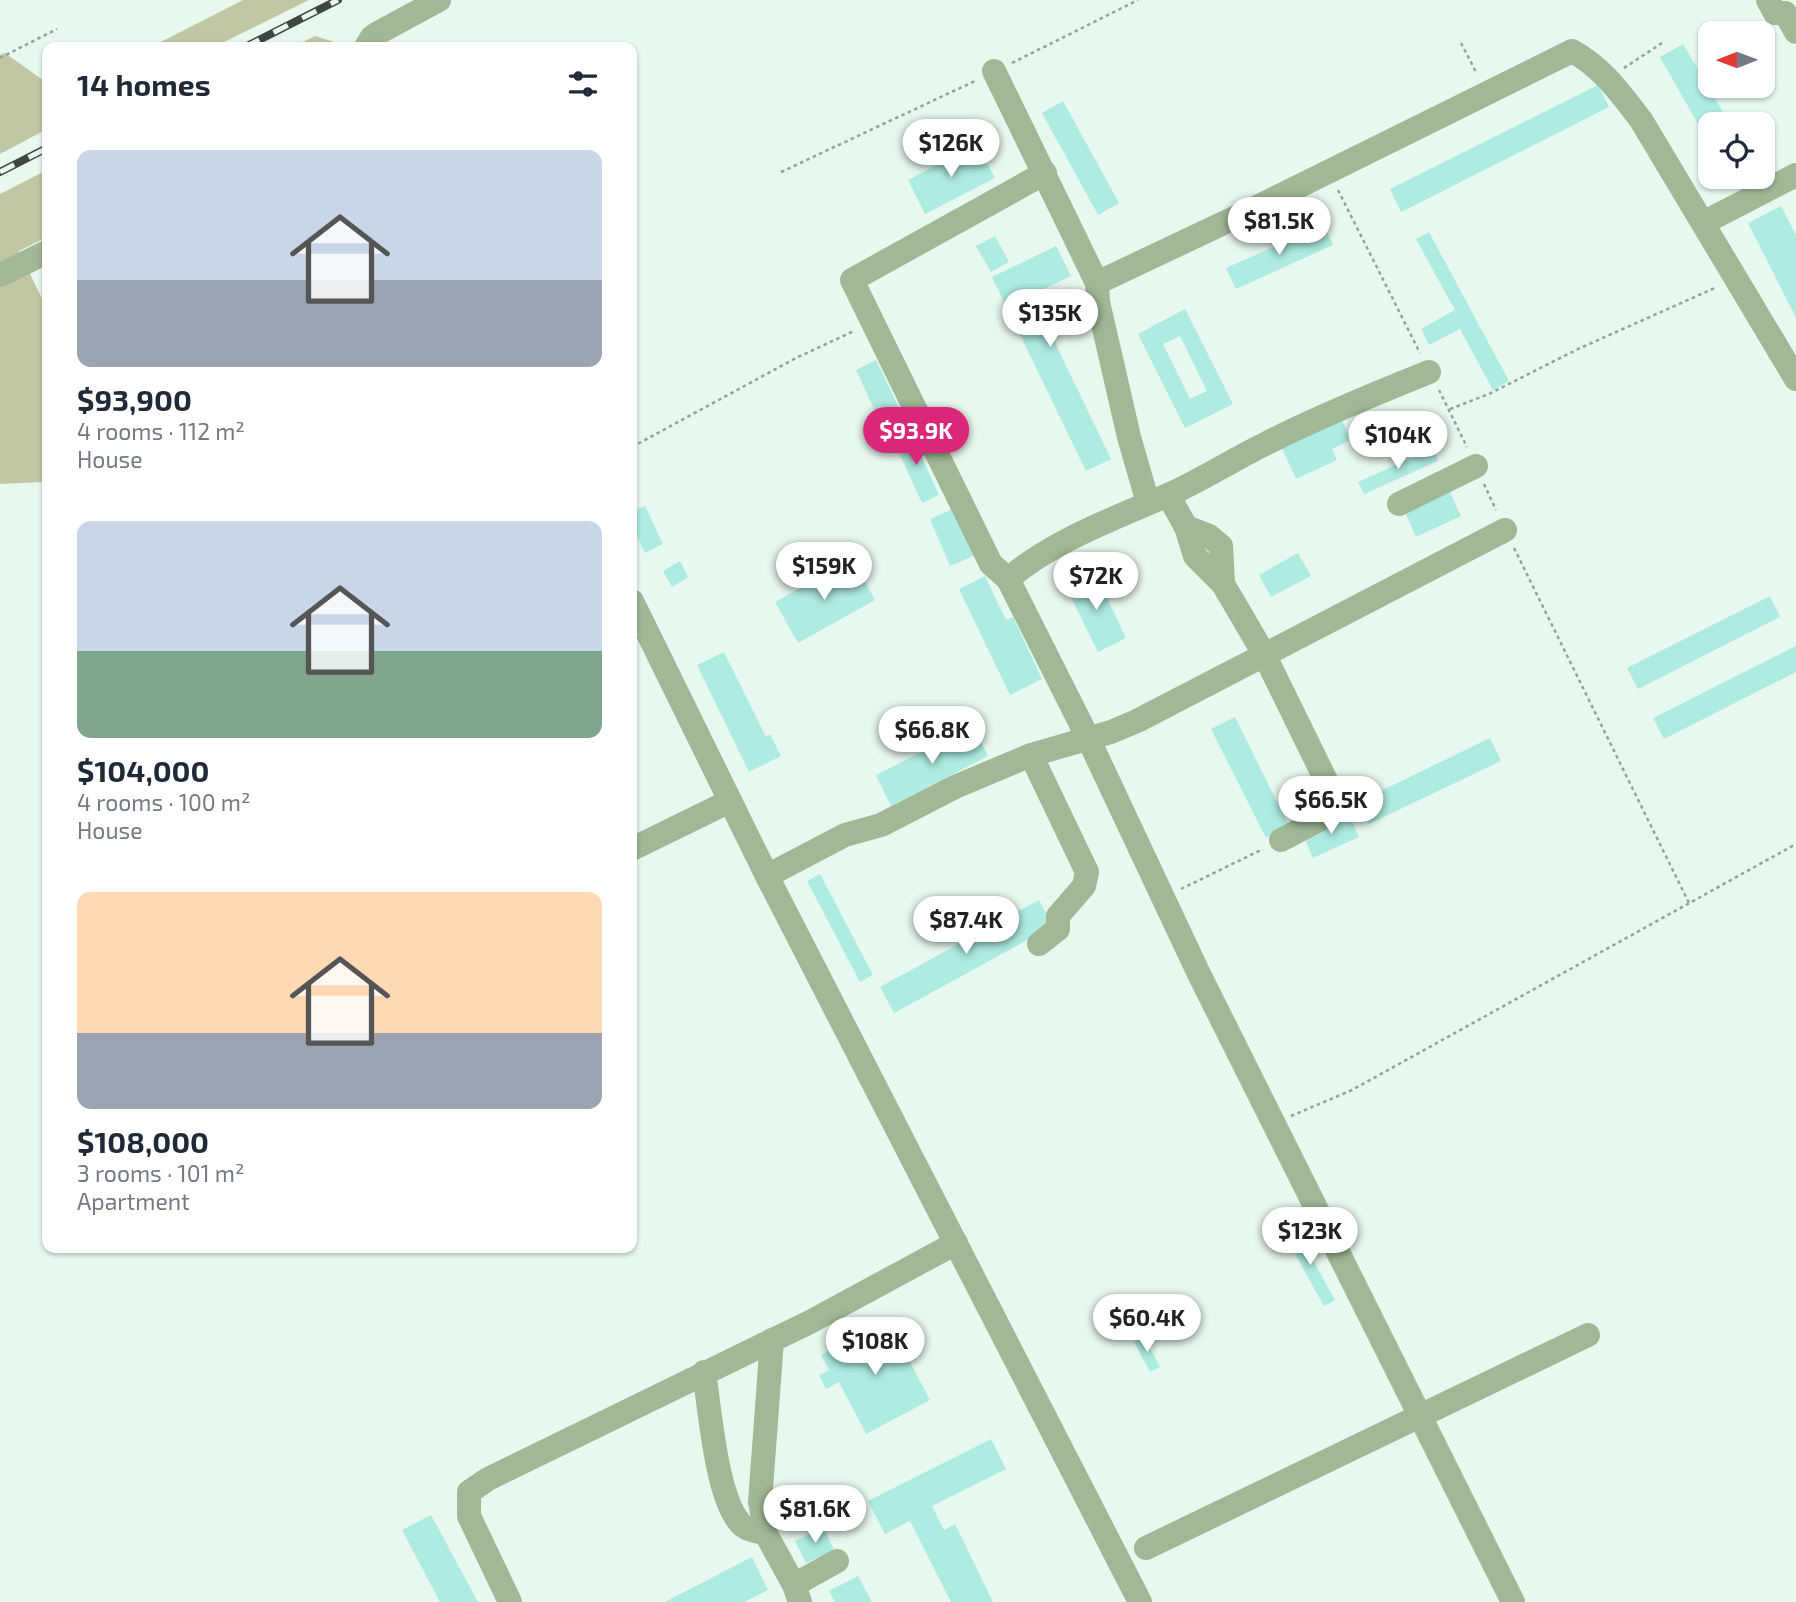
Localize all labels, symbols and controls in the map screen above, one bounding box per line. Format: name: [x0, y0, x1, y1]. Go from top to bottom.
north arrow: [1698, 21, 1774, 98]
map controls: [1698, 21, 1775, 189]
icon: filters: [564, 65, 602, 103]
text: 14 homes: [77, 66, 211, 102]
button: locate: [1698, 112, 1775, 189]
pin: $126K: [902, 120, 1000, 179]
text: $126K: [919, 128, 983, 156]
icon: home: [277, 196, 403, 322]
pin: $81.5K: [1222, 198, 1336, 257]
text: $81.5K: [1244, 206, 1314, 234]
pin: $135K: [1001, 290, 1099, 349]
text: $135K: [1018, 298, 1082, 326]
text: $93,900: [77, 381, 192, 417]
pin: $93.9K: [859, 407, 973, 467]
pin: $104K: [1349, 412, 1447, 471]
text: $93.9K: [879, 416, 953, 444]
text: 4 rooms · 112 m²: [77, 417, 245, 445]
text: $104K: [1364, 420, 1432, 448]
text: House: [77, 445, 143, 473]
pin: $159K: [775, 542, 873, 602]
text: $159K: [792, 551, 856, 579]
pin: $72K: [1055, 552, 1137, 612]
text: $72K: [1069, 561, 1123, 589]
icon: home: [277, 567, 403, 693]
pin: $66.8K: [875, 706, 989, 766]
text: $66.8K: [894, 715, 970, 743]
text: $104,000: [77, 752, 209, 788]
pin: $66.5K: [1274, 776, 1388, 836]
text: $66.5K: [1294, 785, 1368, 813]
text: 4 rooms · 100 m²: [77, 788, 251, 816]
text: House: [77, 816, 143, 844]
pin: $87.4K: [909, 897, 1023, 956]
text: $87.4K: [929, 905, 1003, 933]
icon: home: [277, 938, 403, 1064]
text: $108,000: [77, 1123, 209, 1159]
text: 3 rooms · 101 m²: [77, 1159, 244, 1187]
text: Apartment: [77, 1187, 190, 1215]
pin: $123K: [1261, 1208, 1359, 1267]
text: $123K: [1278, 1216, 1342, 1244]
pin: $60.4K: [1090, 1294, 1204, 1354]
text: $60.4K: [1109, 1303, 1185, 1331]
pin: $108K: [826, 1318, 924, 1377]
text: $108K: [842, 1326, 908, 1354]
pin: $81.6K: [758, 1486, 872, 1545]
text: $81.6K: [779, 1494, 851, 1522]

